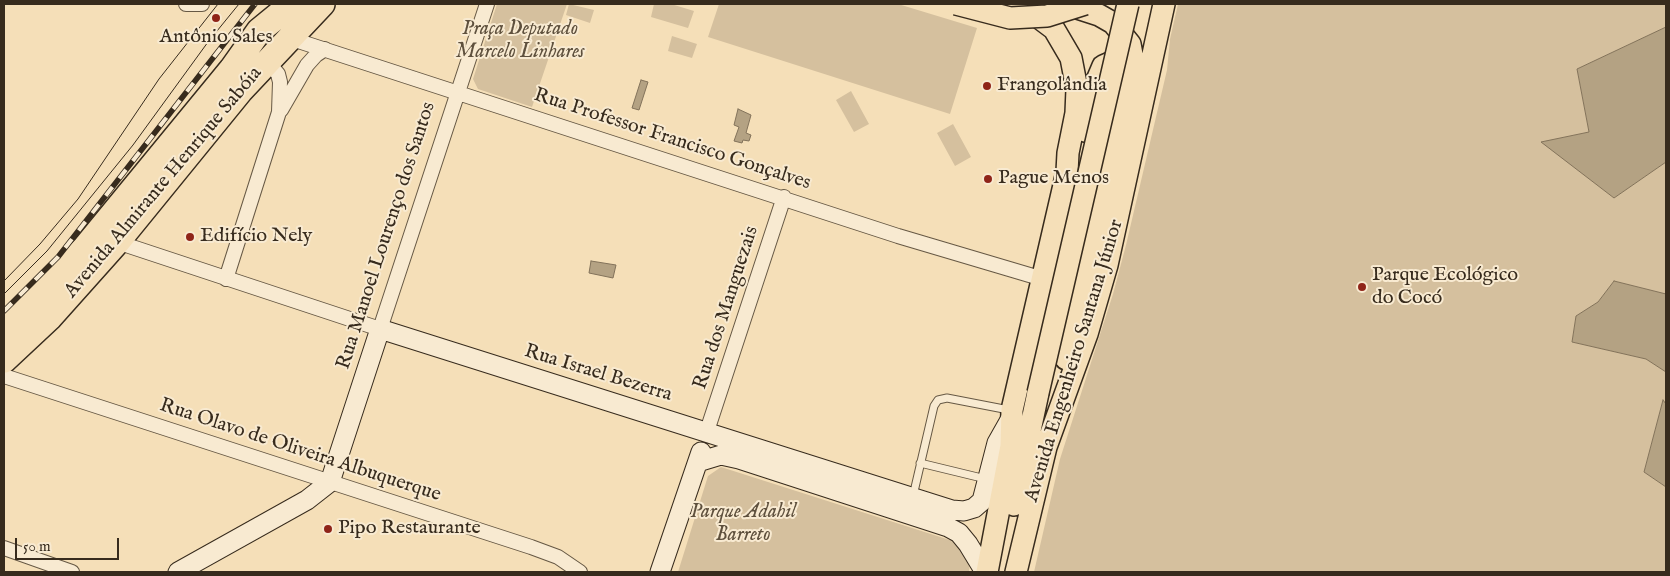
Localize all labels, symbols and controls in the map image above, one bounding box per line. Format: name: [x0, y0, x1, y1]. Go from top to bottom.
marker: Antônio Sales: [210, 12, 222, 24]
park label: Praça Deputado Marcelo Linhares: [455, 18, 585, 65]
place label: Antônio Sales: [159, 26, 273, 50]
street label: Avenida Almirante Henrique Sabóia: [60, 62, 268, 304]
place label: Frangolândia: [997, 74, 1107, 98]
marker: Frangolândia: [981, 80, 993, 92]
street label: Rua Professor Francisco Gonçalves: [531, 84, 813, 196]
street label: Rua Manoel Lourenço dos Santos: [332, 99, 442, 373]
place label: Pague Menos: [998, 167, 1109, 191]
marker: Pague Menos: [982, 173, 994, 185]
street label: Avenida Engenheiro Santana Júnior: [1021, 217, 1129, 505]
street label: Rua dos Manguezais: [689, 223, 765, 393]
place label: Edifício Nely: [200, 225, 312, 249]
marker: Edifício Nely: [184, 231, 196, 243]
place label: Parque Ecológico do Cocó: [1372, 264, 1518, 311]
marker: Parque Ecológico do Cocó: [1356, 281, 1368, 293]
street label: Rua Israel Bezerra: [521, 340, 675, 408]
street label: Rua Olavo de Oliveira Albuquerque: [156, 394, 444, 508]
park label: Parque Adahil Barreto: [690, 501, 796, 548]
place label: Pipo Restaurante: [338, 517, 481, 541]
marker: Pipo Restaurante: [322, 523, 334, 535]
scale bar: [18, 528, 121, 560]
text: 50 m: [23, 537, 51, 556]

